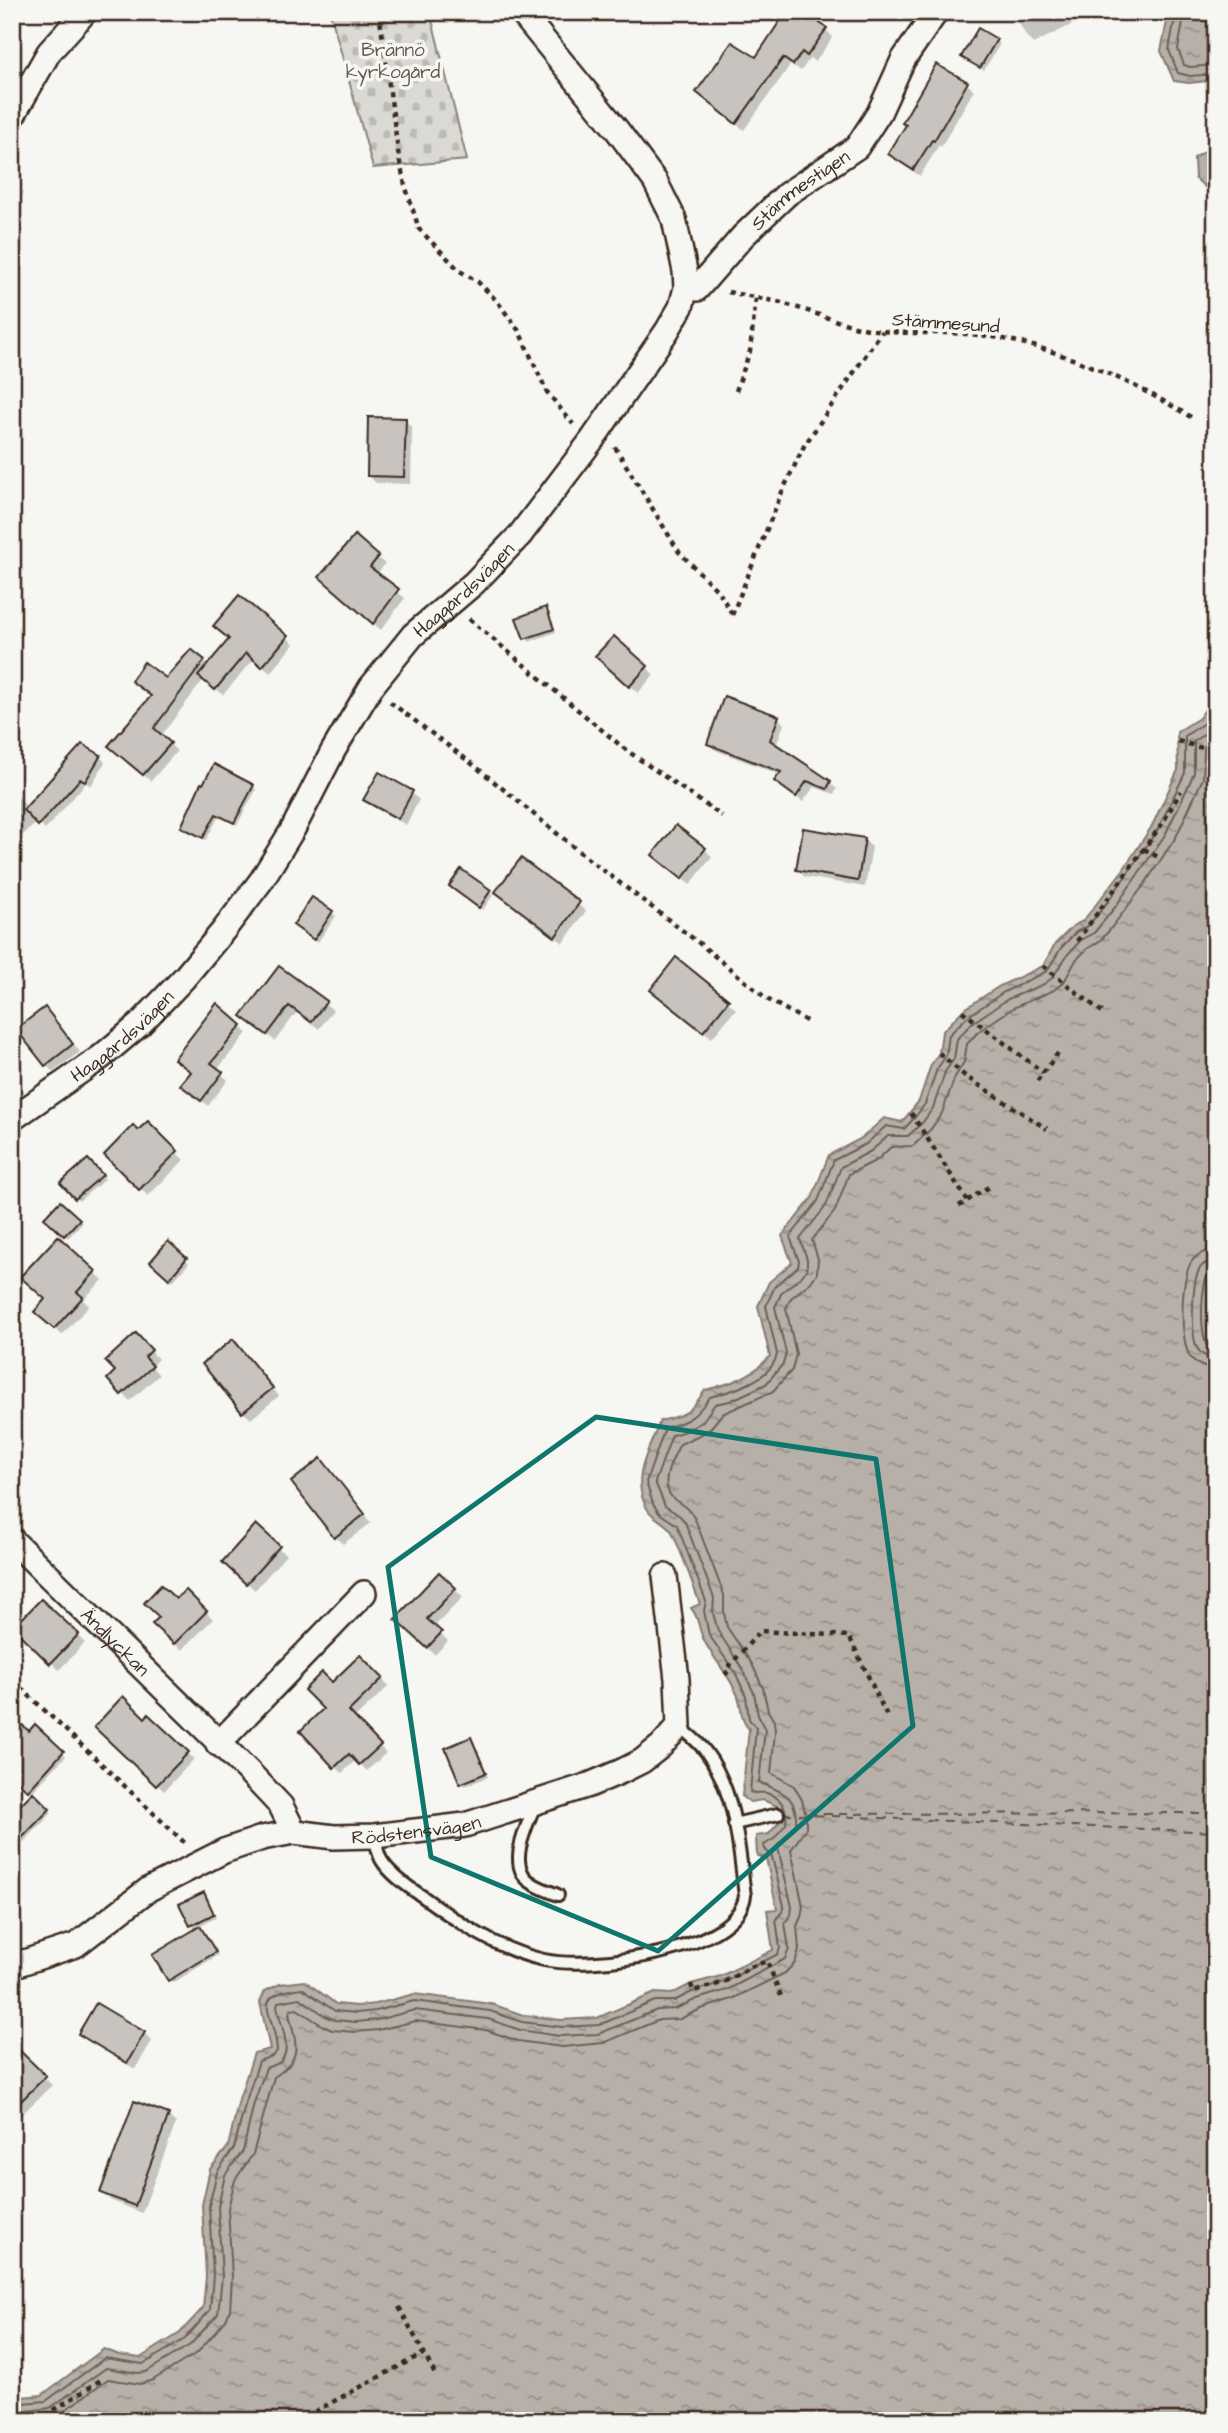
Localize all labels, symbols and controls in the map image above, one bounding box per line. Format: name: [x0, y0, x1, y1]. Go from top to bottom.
park label: Brännö kyrkogård: [346, 37, 441, 87]
street label: Stämmestigen: [745, 144, 856, 237]
street label: Stämmesund: [891, 306, 1001, 341]
street label: Haggårdsvägen: [408, 537, 521, 644]
street label: Haggårdsvägen: [65, 985, 181, 1089]
street label: Ändlyckan: [74, 1602, 155, 1683]
street label: Rödstensvägen: [351, 1809, 485, 1852]

